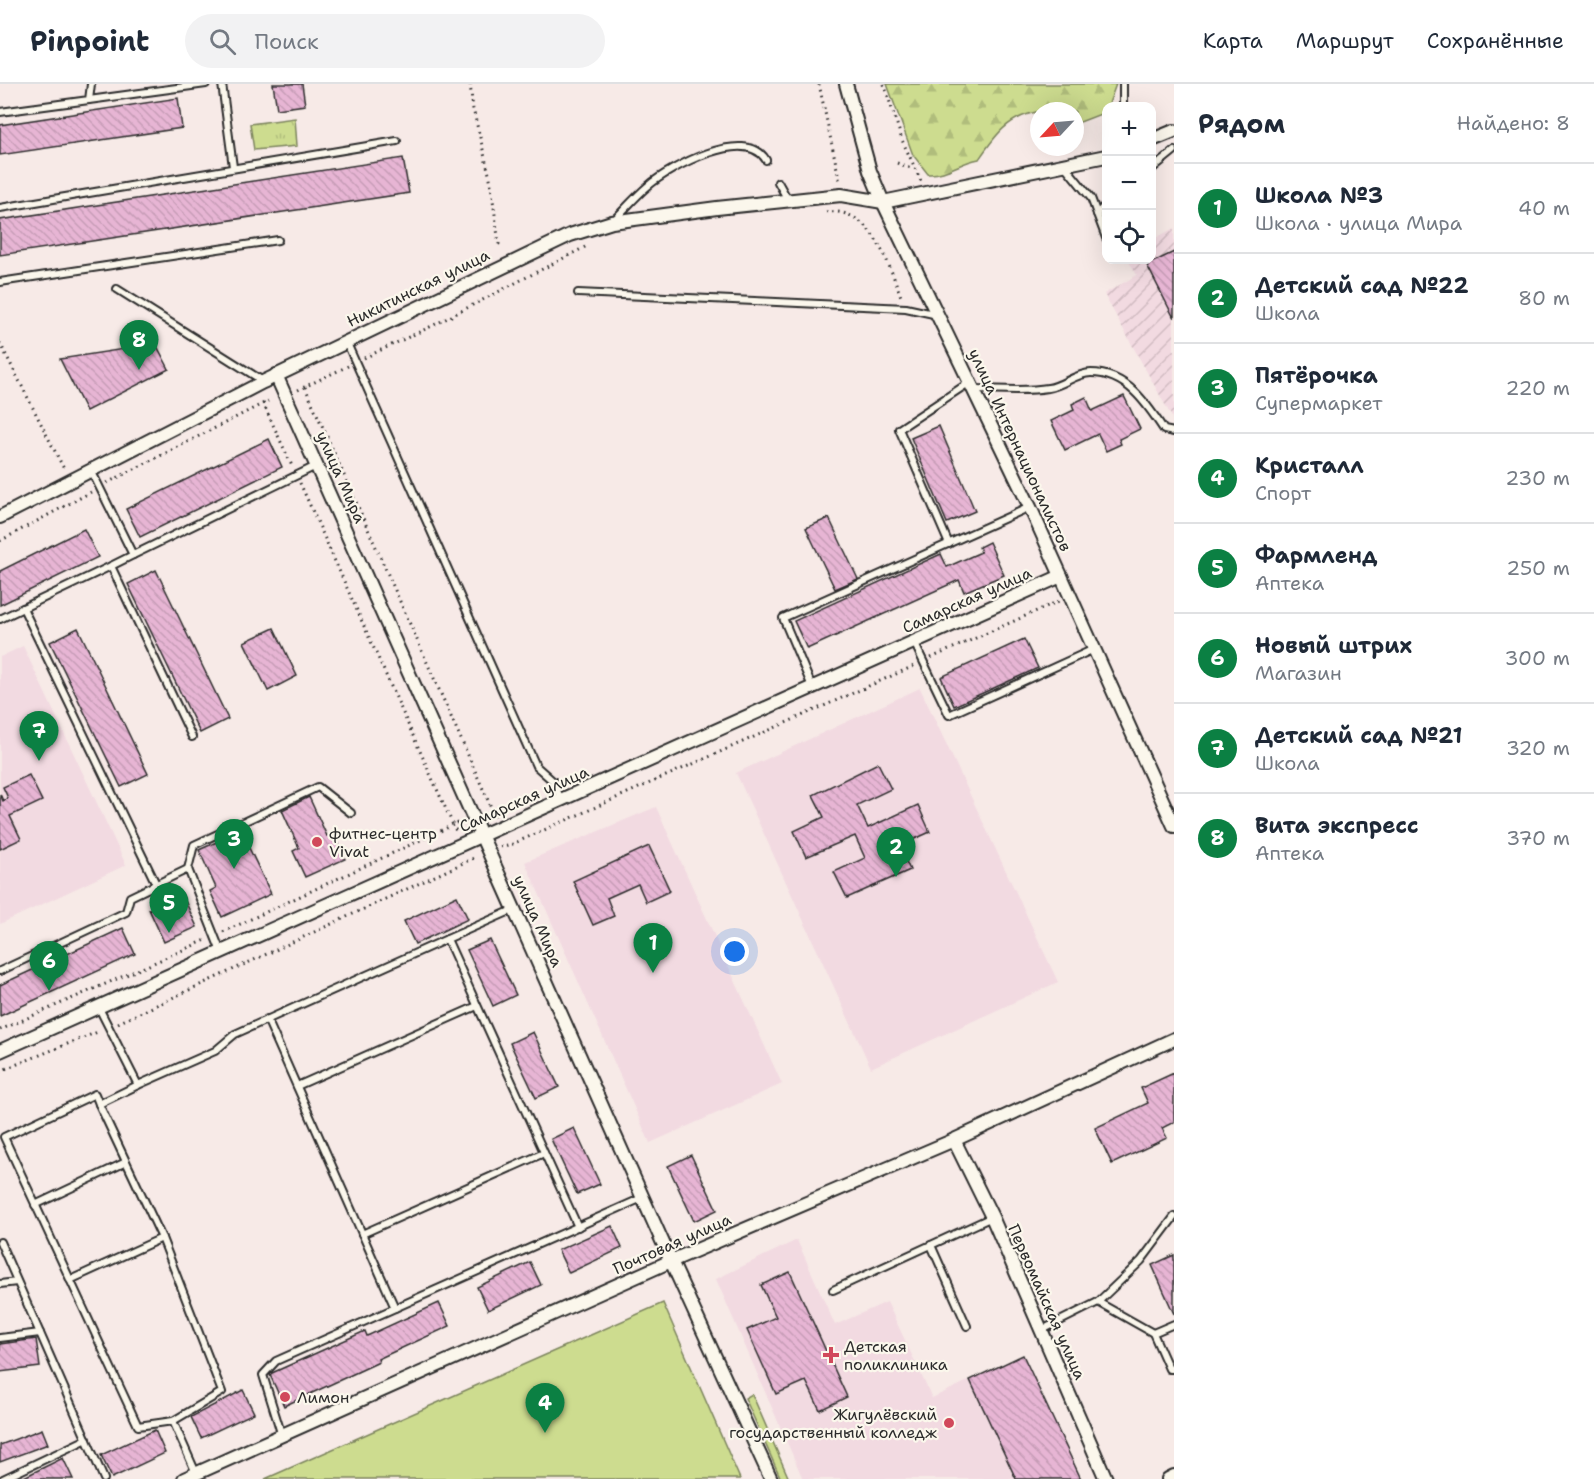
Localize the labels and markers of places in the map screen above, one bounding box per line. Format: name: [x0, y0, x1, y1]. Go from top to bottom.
pin: 8: [120, 320, 158, 370]
pin: 7: [20, 712, 58, 761]
pin: 3: [214, 820, 254, 869]
place label: фитнес-центр Vivat: [329, 823, 437, 862]
pin: 2: [876, 828, 916, 877]
marker: фитнес-центр Vivat: [310, 835, 324, 849]
pin: 5: [150, 884, 188, 933]
pin: 1: [634, 924, 672, 973]
pin: 6: [29, 942, 68, 991]
place label: Детская поликлиника: [844, 1336, 948, 1375]
marker: Детская поликлиника: [822, 1346, 840, 1364]
pin: 4: [526, 1384, 564, 1433]
place label: Лимон: [297, 1387, 349, 1408]
marker: Лимон: [278, 1390, 292, 1404]
place label: Жигулёвский государственный колледж: [729, 1404, 937, 1443]
marker: Жигулёвский государственный колледж: [942, 1416, 956, 1430]

